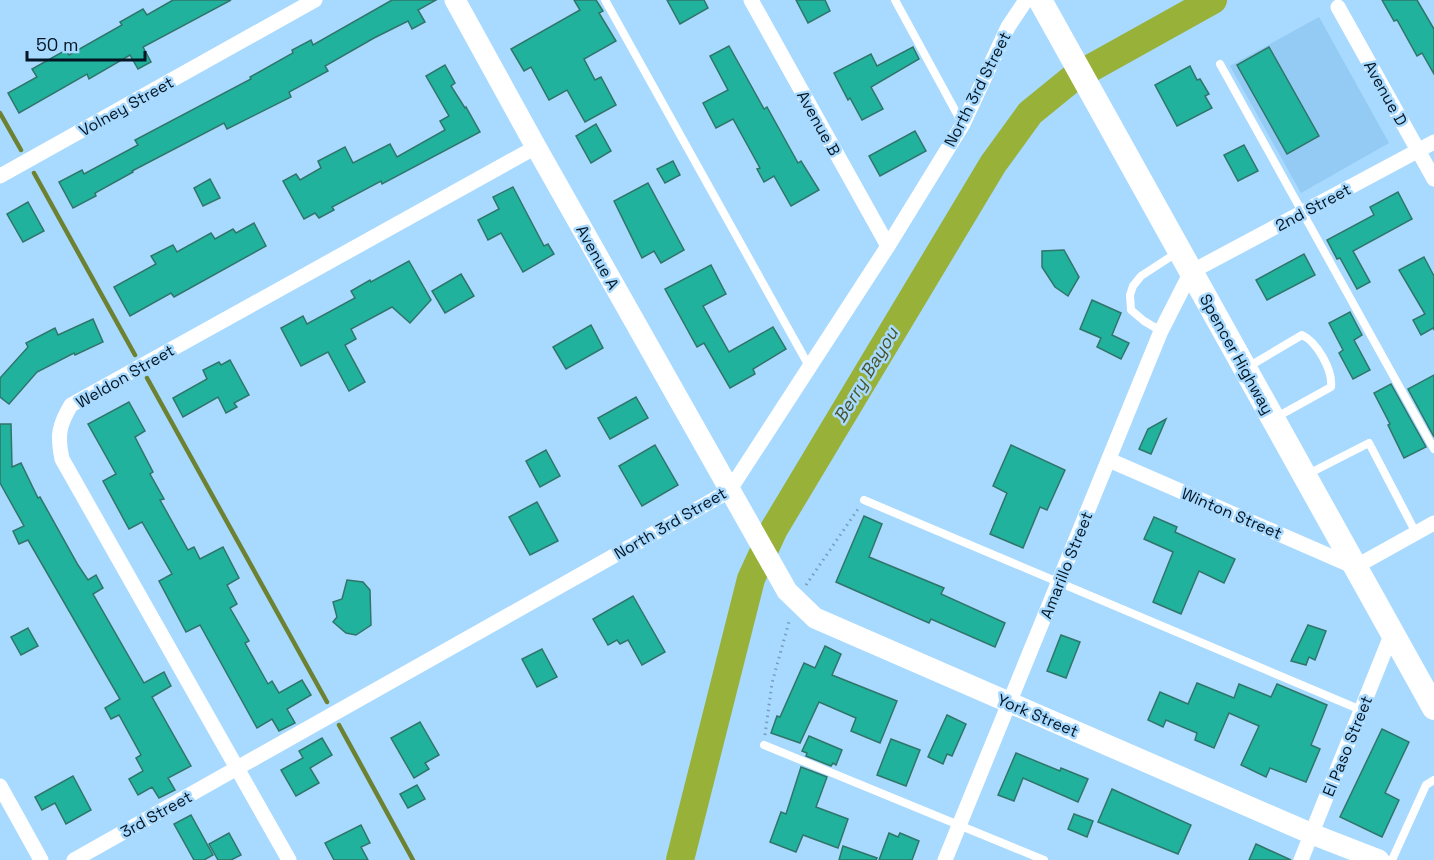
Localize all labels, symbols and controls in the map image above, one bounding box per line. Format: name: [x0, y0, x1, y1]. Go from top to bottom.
scale bar: [27, 24, 146, 62]
street label: North 3rd Street: [939, 28, 1016, 150]
text: 50 m: [36, 33, 78, 56]
street label: Avenue D: [1359, 57, 1412, 129]
street label: Volney Street: [75, 72, 177, 141]
street label: Avenue B: [792, 87, 845, 159]
street label: 2nd Street: [1272, 179, 1355, 236]
street label: Avenue A: [571, 221, 624, 293]
street label: Spencer Highway: [1195, 290, 1278, 418]
water label: Berry Bayou: [828, 322, 903, 427]
street label: Weldon Street: [72, 340, 178, 413]
street label: North 3rd Street: [610, 483, 730, 564]
street label: Winton Street: [1178, 483, 1285, 544]
street label: Amarillo Street: [1035, 509, 1098, 622]
street label: York Street: [994, 689, 1081, 742]
street label: El Paso Street: [1318, 693, 1377, 800]
street label: 3rd Street: [117, 786, 196, 843]

